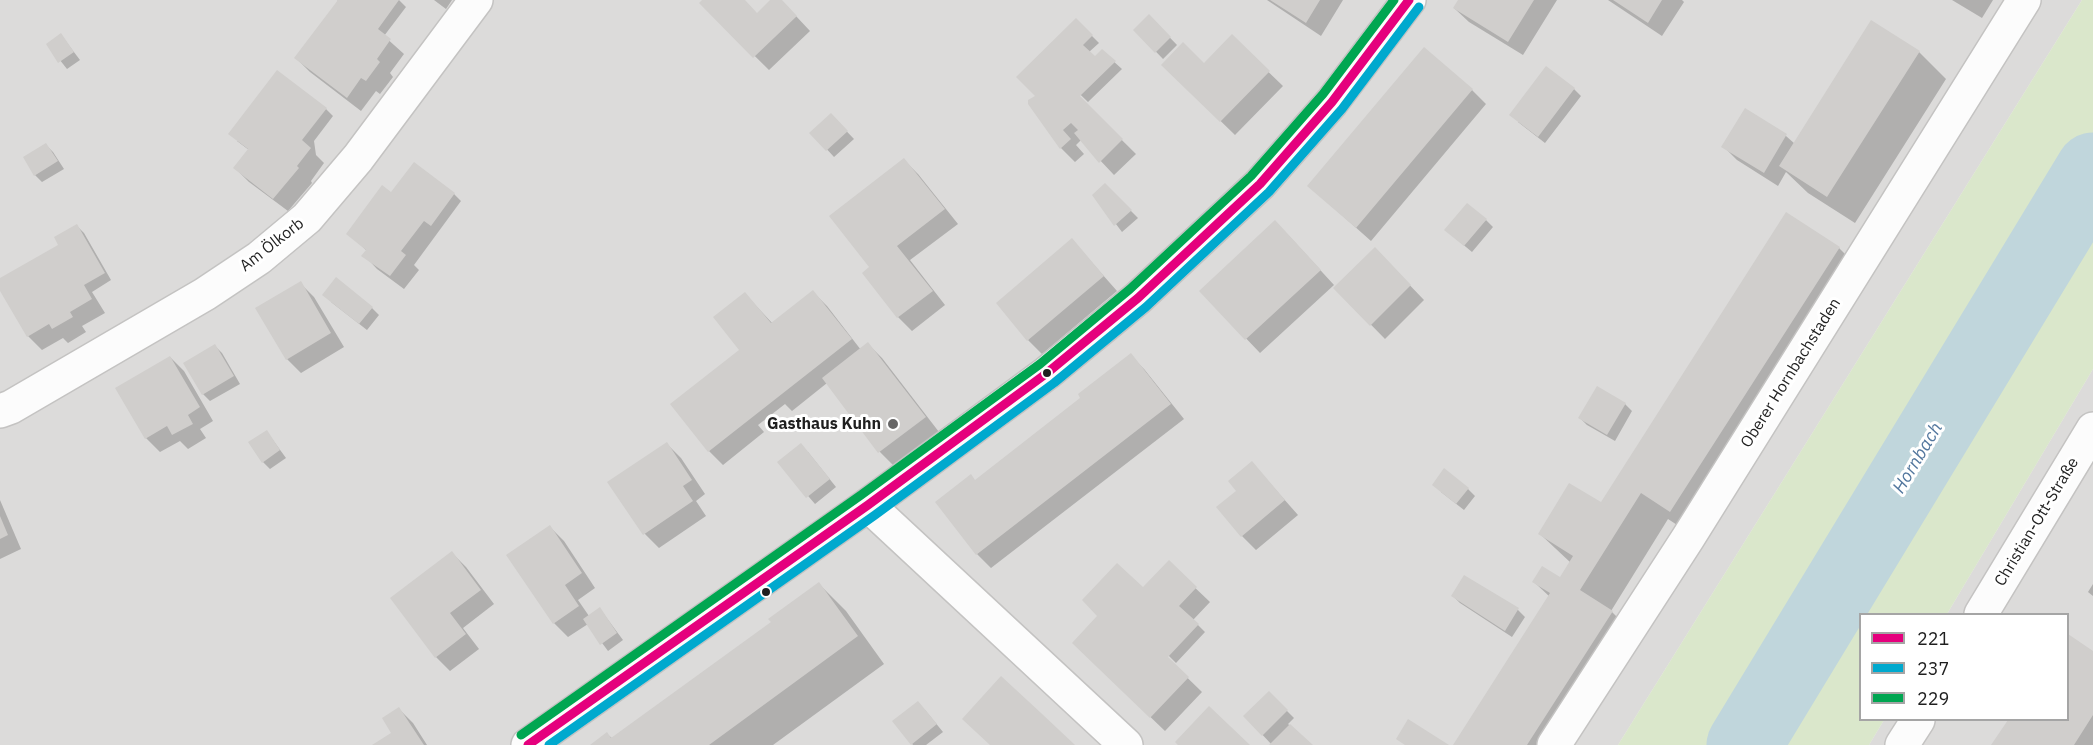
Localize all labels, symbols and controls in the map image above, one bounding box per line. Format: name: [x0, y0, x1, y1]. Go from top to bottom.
street label: Am Ölkorb: [236, 214, 308, 276]
street label: Oberer Hornbachstaden: [1737, 295, 1845, 451]
unlabelled marker: [1041, 367, 1053, 379]
place label: Gasthaus Kuhn: [767, 414, 881, 434]
marker: Gasthaus Kuhn: [886, 417, 900, 431]
water label: Hornbach: [1888, 419, 1948, 497]
street label: Christian-Ott-Straße: [1991, 454, 2083, 590]
unlabelled marker: [760, 586, 772, 598]
legend: [1859, 613, 2069, 721]
text: 221: [1917, 627, 1949, 650]
text: 237: [1917, 657, 1949, 680]
text: 229: [1917, 687, 1949, 710]

